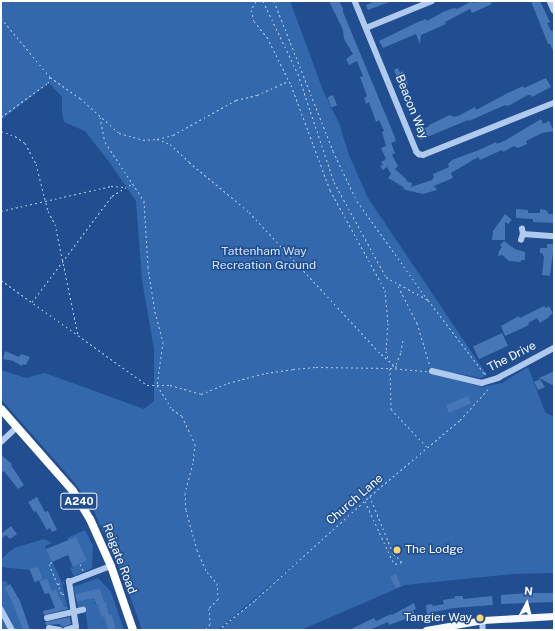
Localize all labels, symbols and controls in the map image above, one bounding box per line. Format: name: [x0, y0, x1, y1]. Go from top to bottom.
street label: Beacon Way: [392, 73, 430, 141]
park label: Tattenham Way Recreation Ground: [212, 245, 316, 273]
street label: The Drive: [485, 339, 539, 375]
street label: Church Lane: [324, 472, 386, 528]
road number: A240: [60, 492, 98, 510]
street label: Reigate Road: [99, 522, 139, 596]
place label: The Lodge: [405, 543, 463, 557]
marker: The Lodge: [392, 545, 402, 555]
north arrow: [507, 583, 547, 623]
text: N: [523, 585, 533, 598]
place label: Tangier Way: [403, 611, 472, 625]
marker: Tangier Way: [475, 613, 485, 623]

